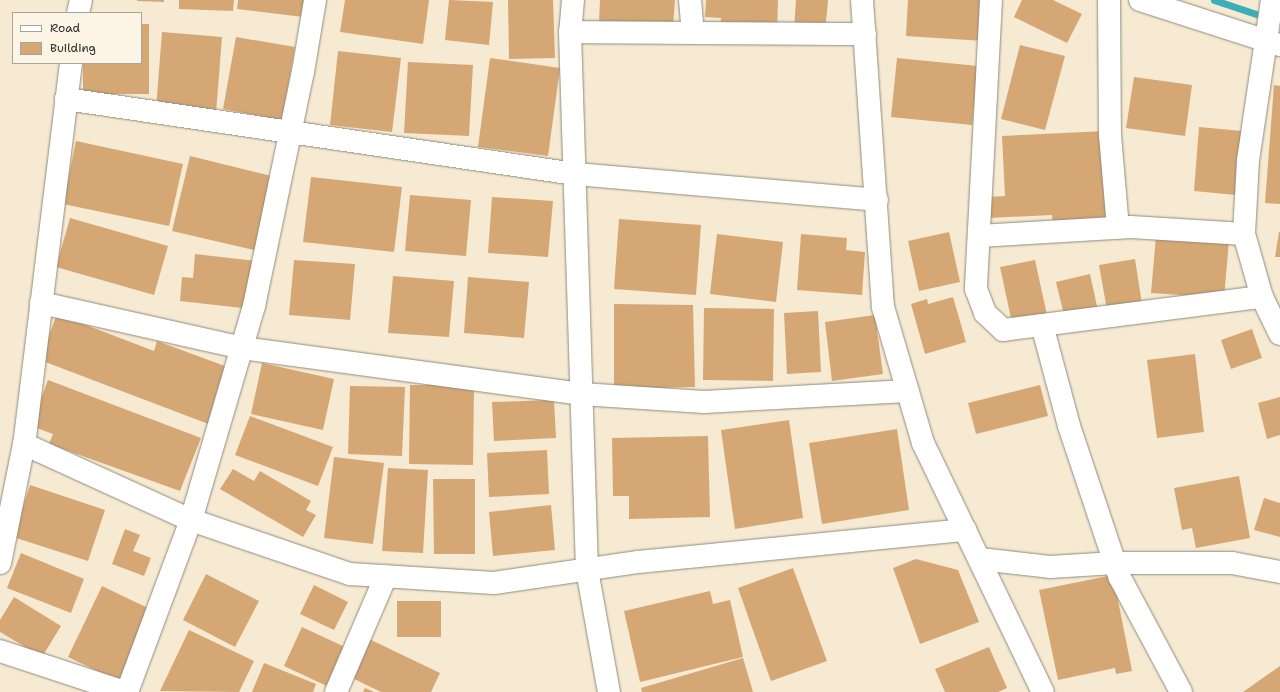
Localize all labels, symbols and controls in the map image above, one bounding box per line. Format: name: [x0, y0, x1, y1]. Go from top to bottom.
legend: [12, 12, 142, 64]
text: Road: [50, 20, 80, 36]
text: Building: [50, 40, 96, 56]

